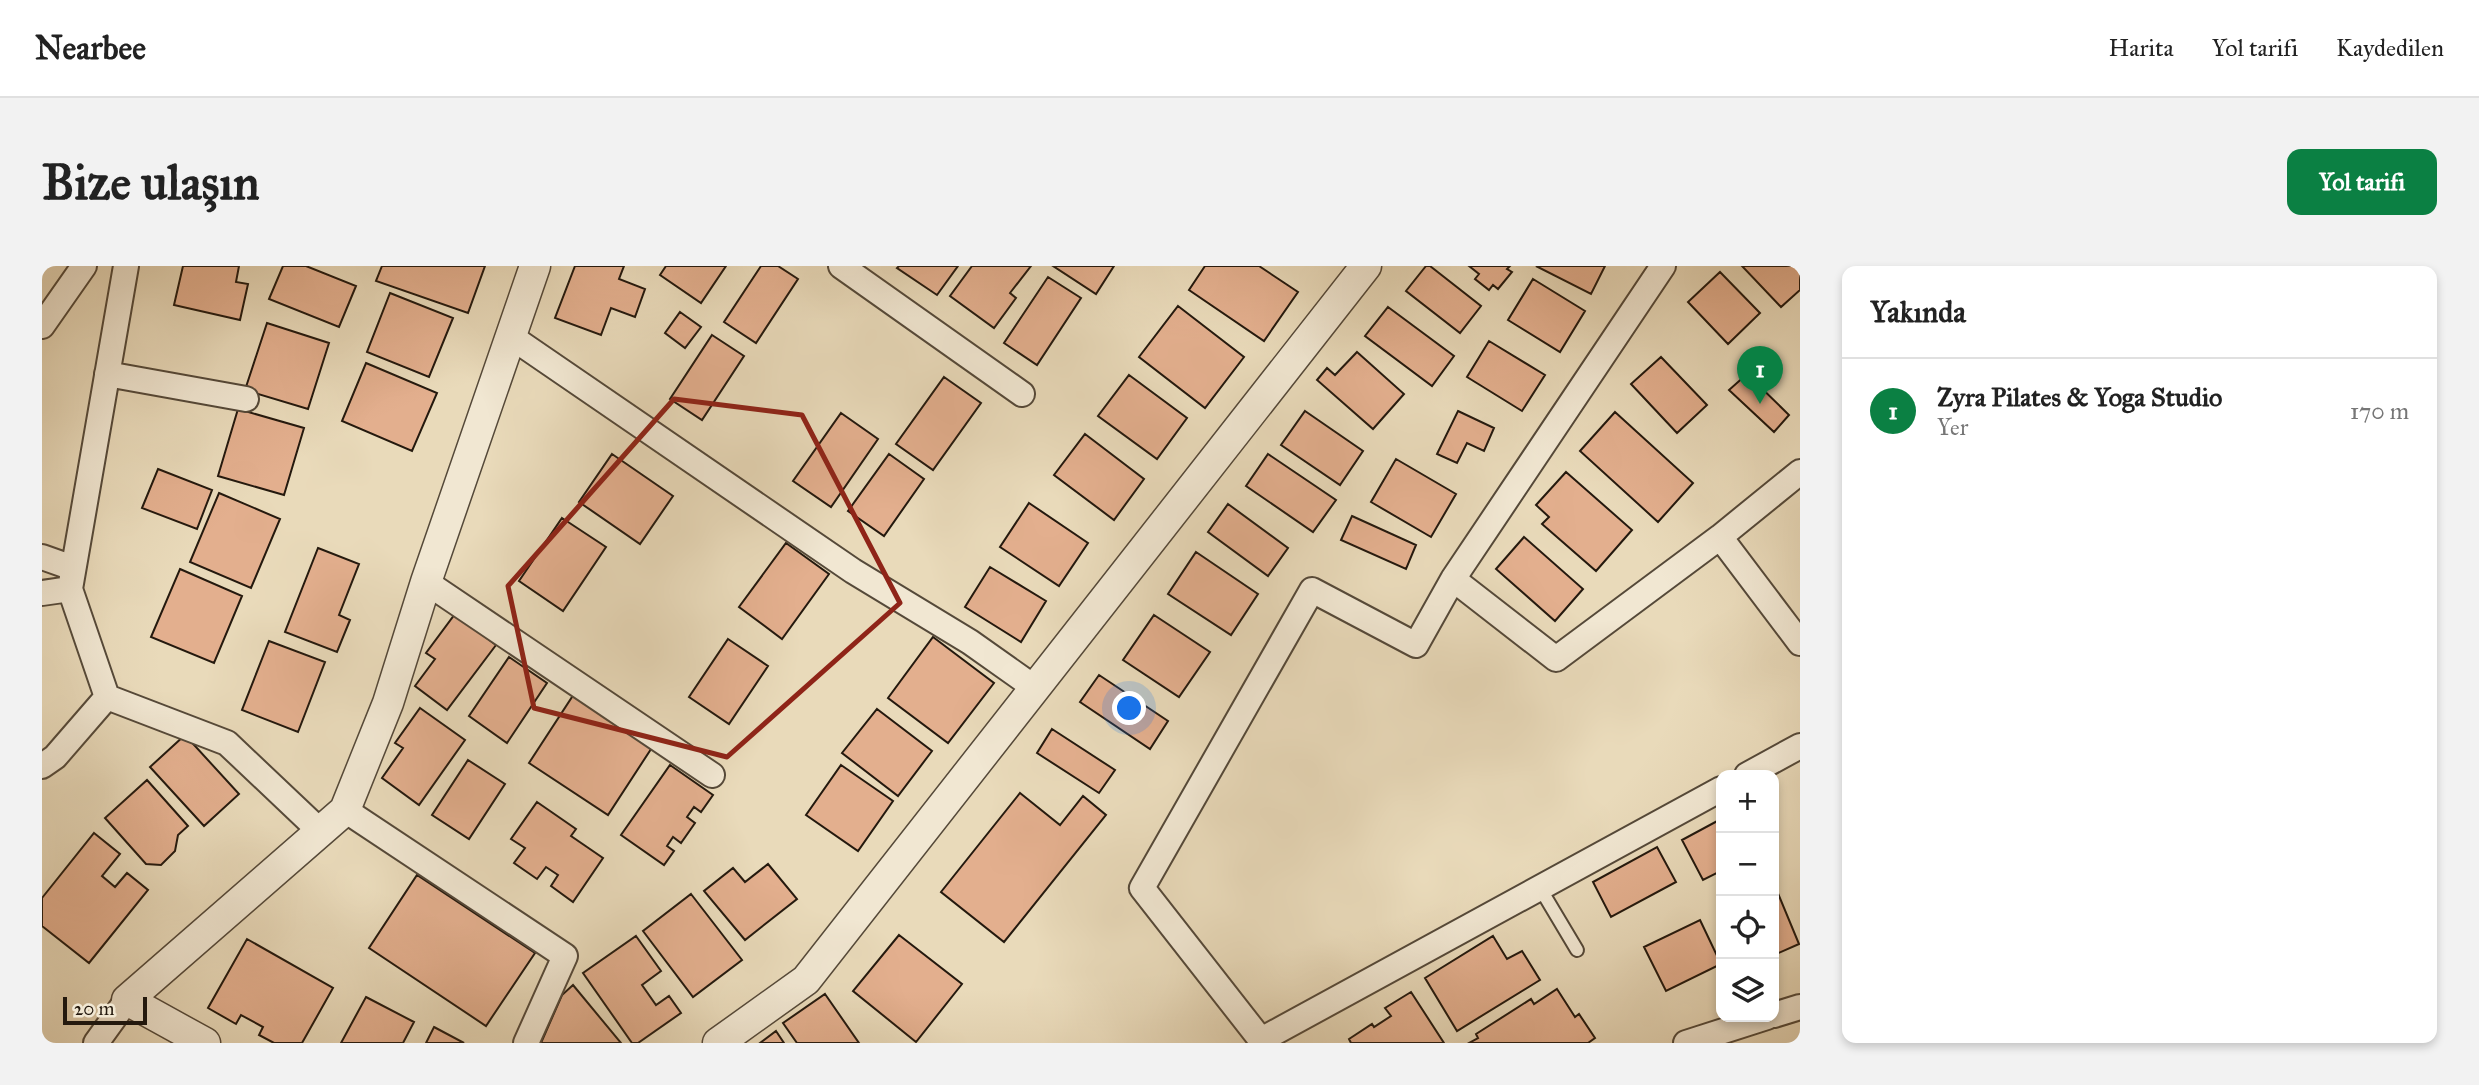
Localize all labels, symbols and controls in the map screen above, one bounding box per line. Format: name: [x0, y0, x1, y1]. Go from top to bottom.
text: Nearbee: [35, 28, 146, 68]
text: Harita: [2109, 33, 2174, 63]
text: Yol tarifi: [2212, 33, 2298, 63]
text: Kaydedilen: [2336, 33, 2444, 63]
button: Yol tarifi: [2287, 149, 2437, 215]
text: Bize ulaşın: [42, 153, 259, 212]
text: Yakında: [1870, 294, 1966, 330]
pin: 1: [1737, 346, 1783, 404]
text: Zyra Pilates & Yoga Studio: [1937, 381, 2222, 413]
text: 1: [1888, 397, 1898, 425]
text: 170 m: [2350, 397, 2409, 425]
text: Yer: [1937, 413, 1968, 441]
your location: [1112, 691, 1146, 725]
map controls: [1716, 770, 1779, 1022]
button: +: [1716, 770, 1779, 833]
button: −: [1716, 833, 1779, 896]
button: locate: [1716, 896, 1779, 959]
button: layers: [1716, 959, 1779, 1022]
scale bar: [63, 994, 147, 1026]
text: 20 m: [74, 997, 115, 1020]

